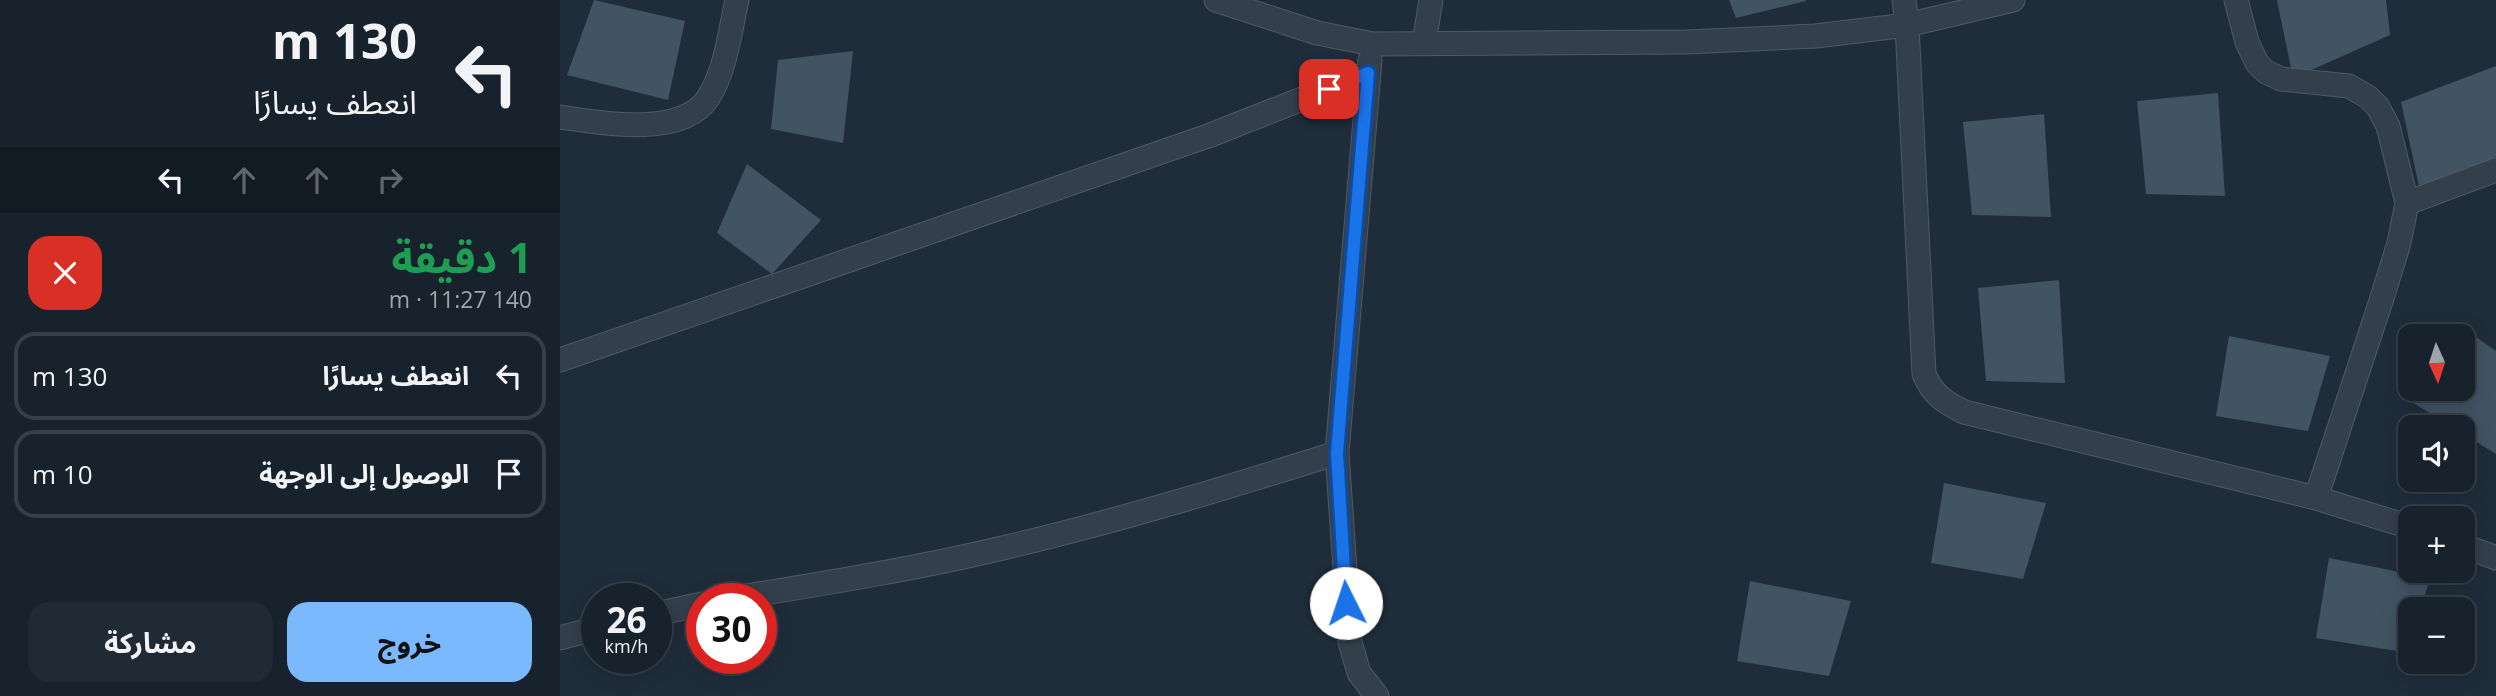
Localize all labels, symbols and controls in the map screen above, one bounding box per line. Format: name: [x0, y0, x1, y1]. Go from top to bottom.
text: 130 m: [272, 7, 417, 73]
icon: left: [441, 28, 532, 119]
pin: [1299, 59, 1359, 119]
icon: arrive: [1310, 70, 1348, 108]
text: انعطف يسارًا: [253, 80, 417, 123]
icon: left: [152, 161, 190, 199]
icon: ahead: [225, 161, 263, 199]
icon: ahead: [298, 161, 336, 199]
icon: right: [371, 161, 409, 199]
text: 1 دقيقة: [391, 228, 532, 285]
button: close: [28, 236, 102, 310]
text: 140 m · 11:27: [389, 283, 532, 315]
north arrow: [2398, 324, 2474, 401]
map controls: [2398, 324, 2475, 674]
text: انعطف يسارًا: [323, 357, 469, 393]
icon: left: [490, 357, 528, 395]
text: 130 m: [32, 358, 107, 394]
button: sound: [2398, 415, 2475, 492]
text: الوصول إلى الوجهة: [259, 455, 469, 491]
icon: arrive: [490, 455, 528, 493]
text: 10 m: [32, 456, 93, 492]
button: +: [2398, 506, 2475, 583]
position arrow: [1309, 566, 1383, 640]
speed limit sign: 30: [686, 583, 777, 674]
text: 26: [606, 596, 647, 643]
button: −: [2398, 597, 2475, 674]
button: مشاركة: [28, 602, 273, 682]
button: خروج: [287, 602, 532, 682]
text: km/h: [605, 634, 648, 658]

